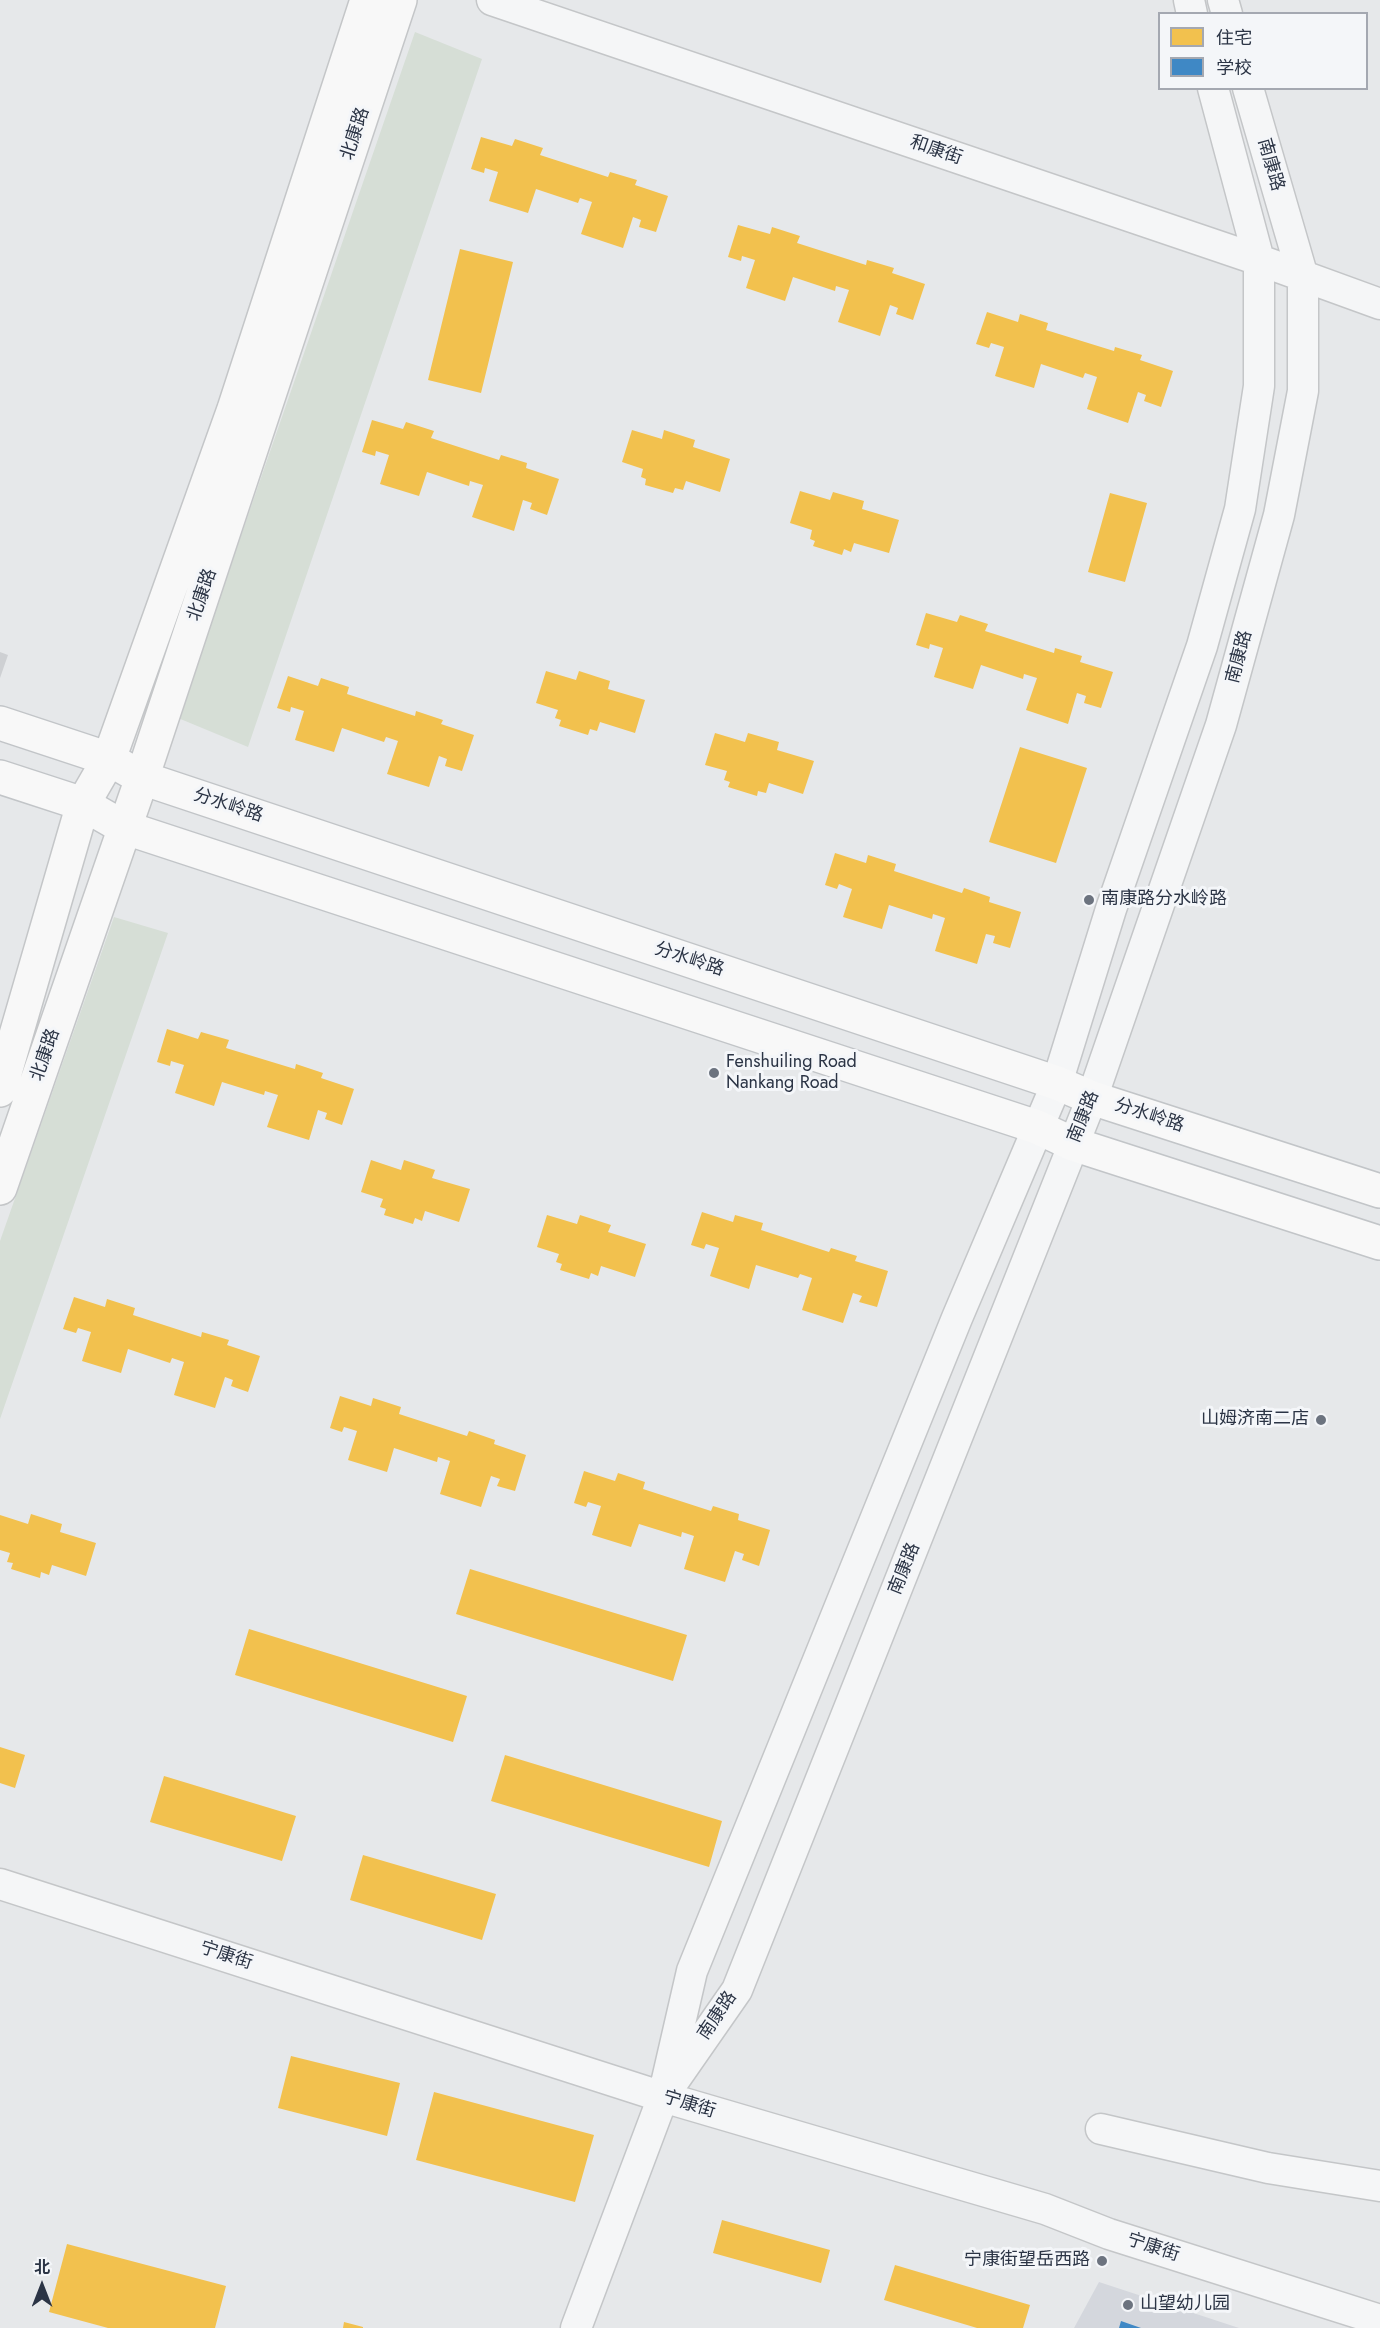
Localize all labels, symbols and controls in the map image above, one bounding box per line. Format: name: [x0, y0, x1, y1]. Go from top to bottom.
legend: [1158, 12, 1368, 90]
text: 住宅: [1216, 25, 1252, 51]
text: 学校: [1216, 55, 1252, 81]
street label: 北康路: [337, 105, 375, 163]
street label: 和康街: [907, 132, 965, 170]
street label: 南康路: [1252, 136, 1288, 194]
street label: 北康路: [184, 566, 222, 624]
street label: 南康路: [1223, 628, 1257, 686]
street label: 分水岭路: [190, 785, 266, 827]
place label: 南康路分水岭路: [1101, 889, 1227, 911]
marker: 南康路分水岭路: [1082, 893, 1096, 907]
street label: 分水岭路: [651, 939, 727, 981]
street label: 北康路: [27, 1026, 65, 1084]
place label: Fenshuiling Road Nankang Road: [726, 1052, 857, 1094]
marker: Fenshuiling Road Nankang Road: [707, 1066, 721, 1080]
street label: 南康路: [1064, 1088, 1104, 1146]
street label: 分水岭路: [1111, 1095, 1187, 1137]
place label: 山姆济南二店: [1201, 1409, 1309, 1431]
marker: 山姆济南二店: [1314, 1413, 1328, 1427]
street label: 南康路: [885, 1540, 925, 1598]
street label: 宁康街: [197, 1937, 255, 1975]
street label: 南康路: [694, 1988, 742, 2044]
street label: 宁康街: [660, 2087, 718, 2123]
street label: 宁康街: [1124, 2229, 1182, 2267]
place label: 宁康街望岳西路: [964, 2250, 1090, 2272]
marker: 宁康街望岳西路: [1095, 2254, 1109, 2268]
north arrow: [12, 2256, 72, 2316]
text: 北: [34, 2256, 50, 2279]
place label: 山望幼儿园: [1140, 2294, 1230, 2316]
marker: 山望幼儿园: [1121, 2298, 1135, 2312]

